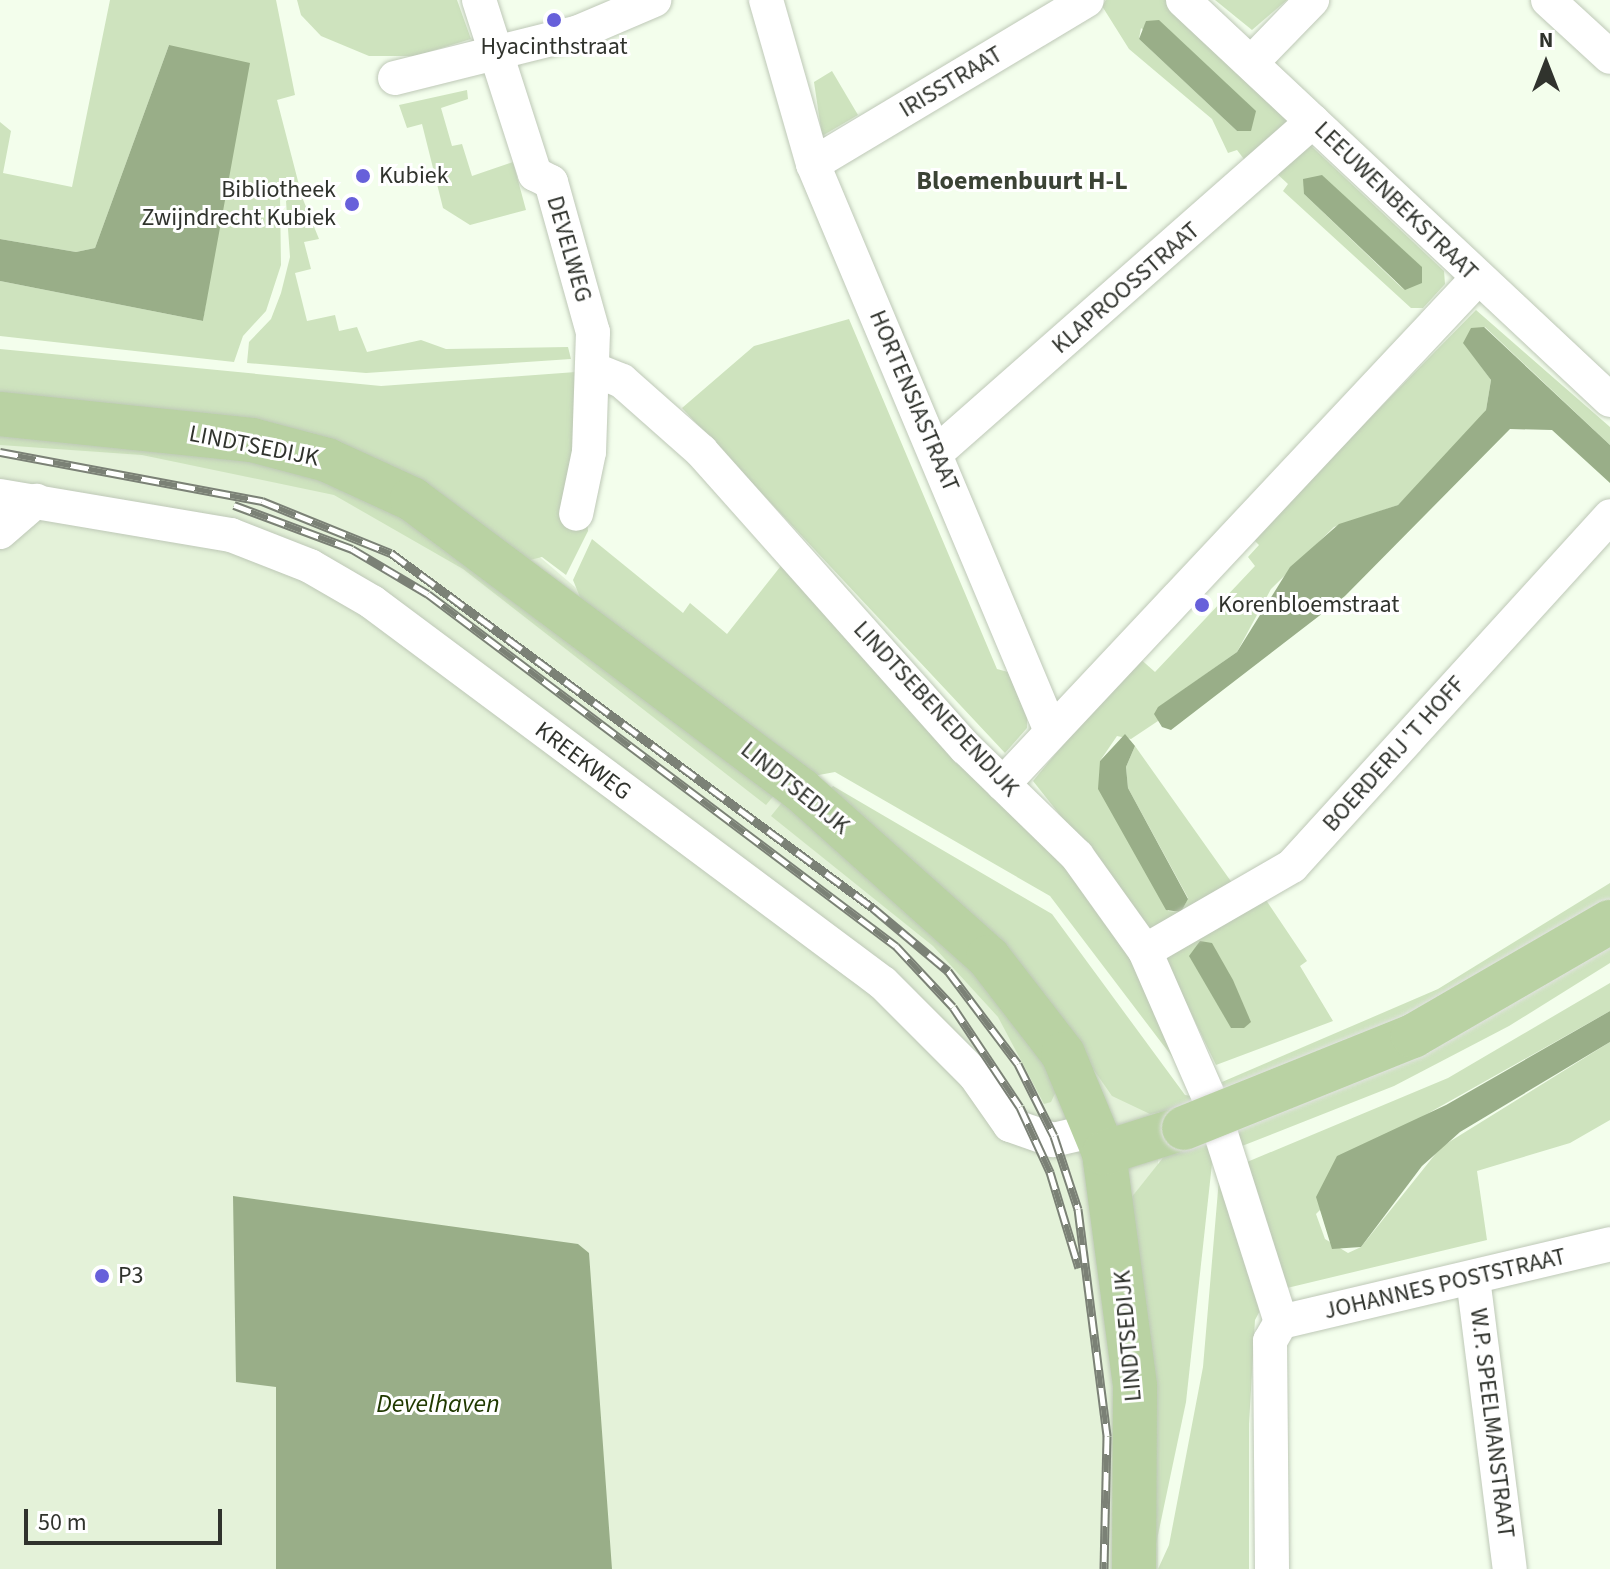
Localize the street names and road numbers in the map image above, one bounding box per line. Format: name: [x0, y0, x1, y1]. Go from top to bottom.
street label: IRISSTRAAT: [894, 40, 1008, 124]
street label: LEEUWENBEKSTRAAT: [1308, 116, 1484, 286]
street label: DEVELWEG: [540, 193, 598, 305]
street label: KLAPROOSSTRAAT: [1046, 216, 1206, 360]
street label: HORTENSIASTRAAT: [863, 306, 965, 496]
street label: LINDTSEDIJK: [187, 419, 321, 473]
street label: LINDTSEBENEDENDIJK: [847, 615, 1025, 803]
street label: BOERDERIJ 'T HOFF: [1317, 670, 1471, 838]
street label: KREEKWEG: [529, 716, 637, 806]
street label: LINDTSEDIJK: [735, 735, 855, 841]
street label: JOHANNES POSTSTRAAT: [1321, 1242, 1569, 1326]
street label: LINDTSEDIJK: [1108, 1269, 1148, 1403]
street label: W.P. SPEELMANSTRAAT: [1464, 1306, 1520, 1540]

